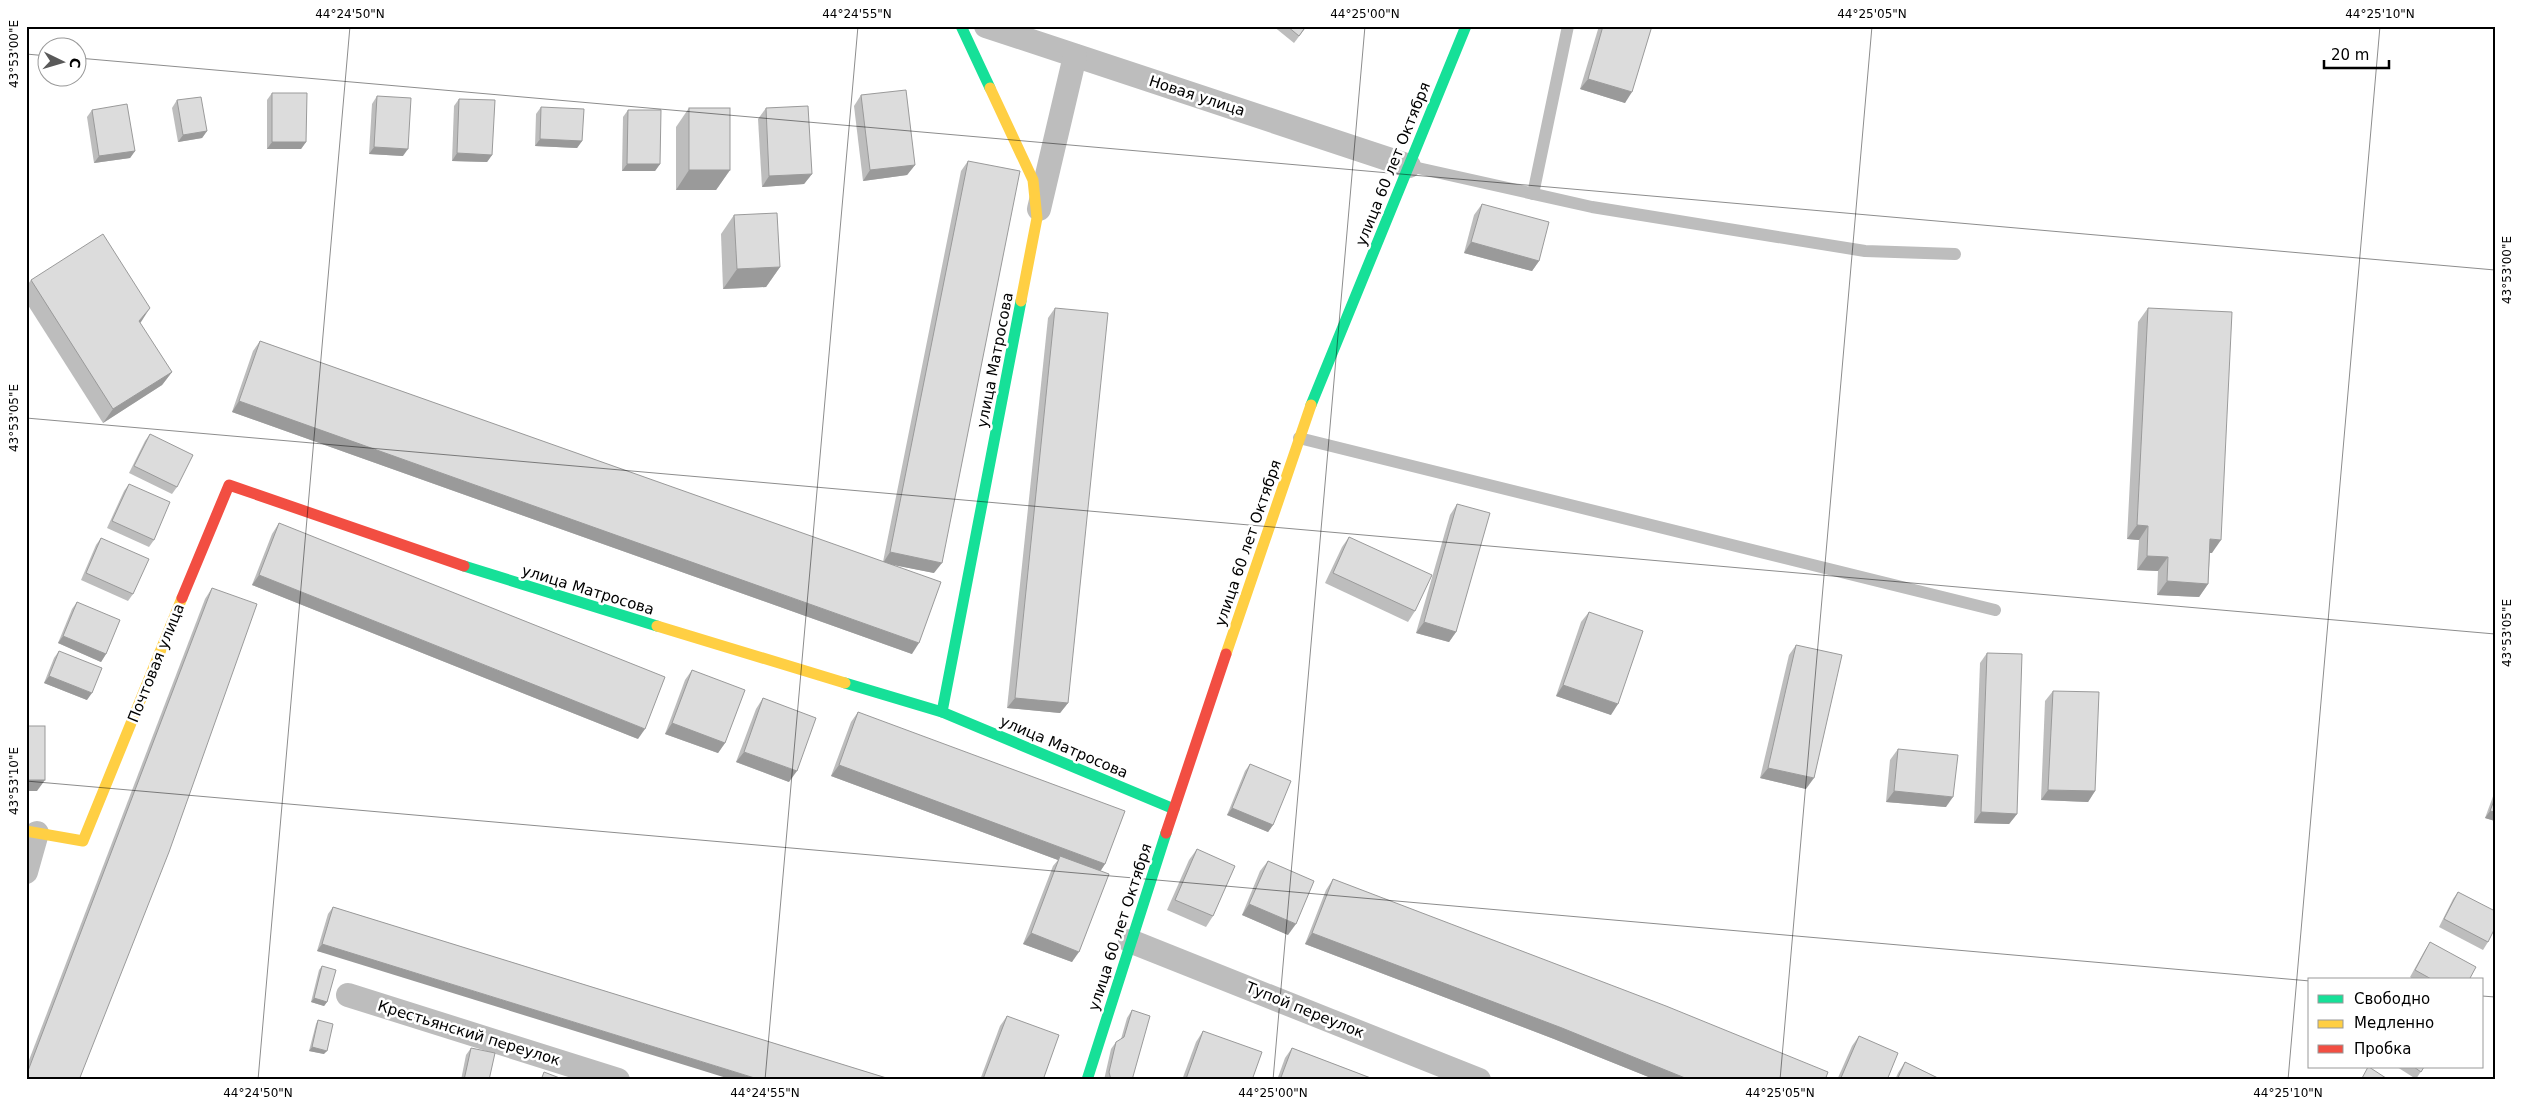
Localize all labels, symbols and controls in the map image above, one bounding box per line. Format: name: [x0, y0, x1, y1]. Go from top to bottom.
text: 44°24'50"N: [315, 7, 385, 21]
text: 44°24'55"N: [822, 7, 892, 21]
text: 44°25'00"N: [1330, 7, 1400, 21]
text: 44°25'05"N: [1837, 7, 1907, 21]
text: 44°25'10"N: [2345, 7, 2415, 21]
text: 43°53'00"E: [7, 20, 21, 88]
north arrow: [38, 38, 88, 88]
scale bar: [2324, 38, 2388, 70]
text: 20 m: [2331, 46, 2369, 64]
text: С: [67, 57, 83, 69]
street label: Новая улица: [1147, 72, 1247, 120]
street label: улица 60 лет Октября: [1352, 80, 1434, 248]
text: 43°53'00"E: [2500, 236, 2514, 304]
street label: улица Матросова: [973, 291, 1017, 429]
text: 43°53'05"E: [7, 384, 21, 452]
street label: улица 60 лет Октября: [1211, 457, 1285, 629]
street label: улица Матросова: [520, 561, 656, 619]
text: 43°53'05"E: [2500, 599, 2514, 667]
street label: Почтовая улица: [124, 601, 188, 725]
street label: улица Матросова: [997, 712, 1131, 782]
text: 43°53'10"E: [7, 747, 21, 815]
street label: улица 60 лет Октября: [1084, 841, 1156, 1013]
street label: Тупой переулок: [1242, 978, 1367, 1042]
legend: [2308, 978, 2484, 1068]
text: Свободно: [2354, 990, 2430, 1008]
street label: Крестьянский переулок: [375, 997, 563, 1069]
text: Медленно: [2354, 1014, 2434, 1032]
text: Пробка: [2354, 1040, 2411, 1058]
text: 44°24'50"N: [223, 1086, 293, 1100]
text: 44°24'55"N: [730, 1086, 800, 1100]
text: 44°25'00"N: [1238, 1086, 1308, 1100]
text: 44°25'05"N: [1745, 1086, 1815, 1100]
text: 44°25'10"N: [2253, 1086, 2323, 1100]

